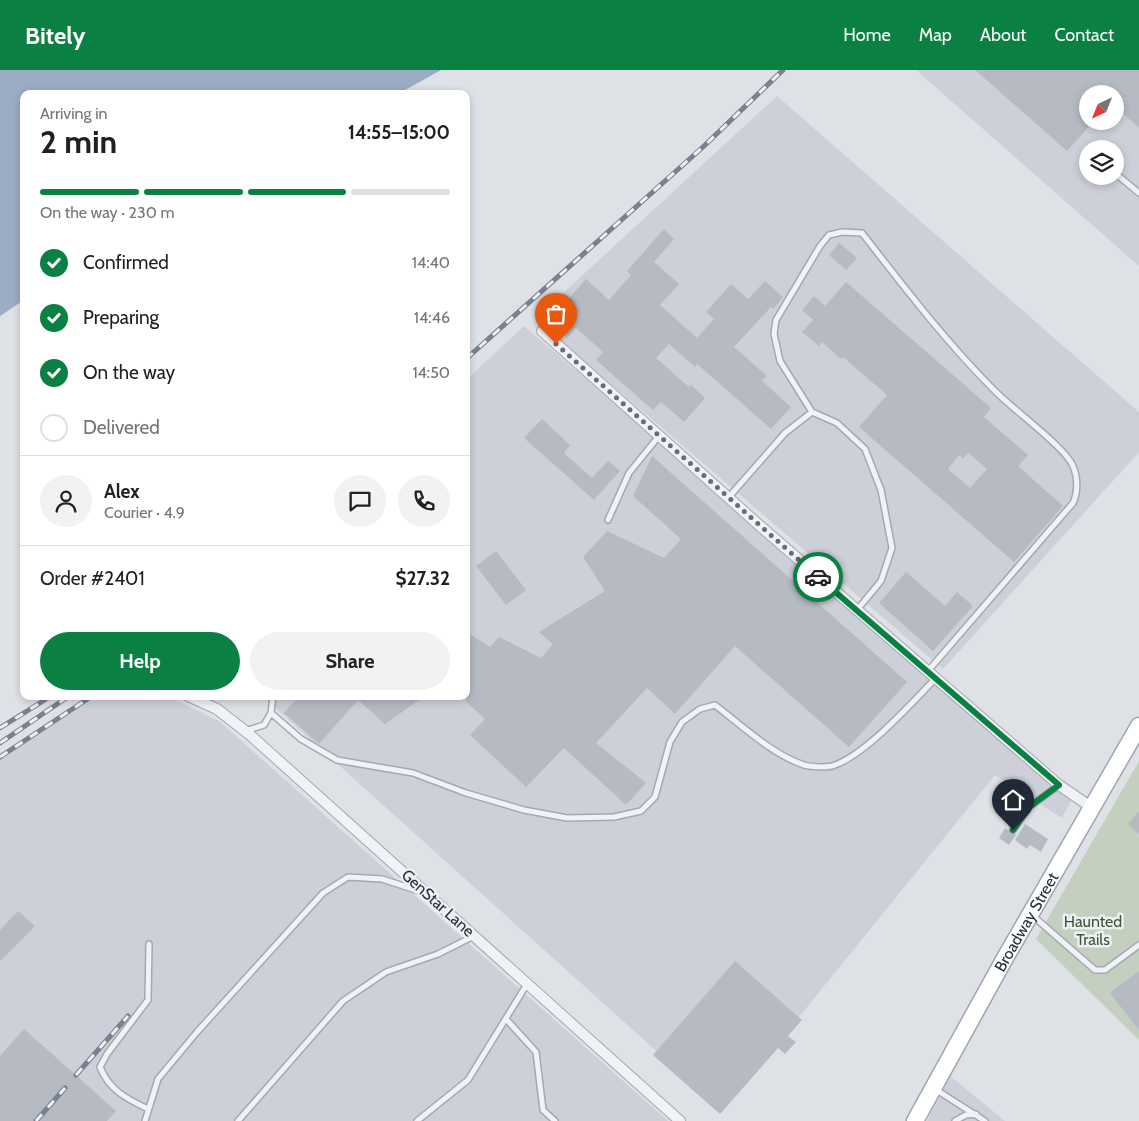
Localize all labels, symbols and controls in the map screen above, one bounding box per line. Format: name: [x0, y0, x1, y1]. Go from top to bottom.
text: Bitely: [25, 21, 85, 50]
text: Home: [843, 24, 891, 46]
text: Map: [919, 24, 952, 46]
text: About: [980, 24, 1026, 46]
text: Contact: [1054, 24, 1114, 46]
north arrow: [1079, 85, 1124, 130]
map controls: [1079, 85, 1124, 185]
text: Arriving in: [40, 104, 107, 123]
text: 14:55–15:00: [348, 121, 450, 144]
text: 2 min: [40, 122, 117, 161]
button: layers: [1079, 140, 1124, 185]
text: On the way · 230 m: [40, 203, 174, 222]
icon: check: [40, 249, 68, 277]
text: Confirmed: [83, 251, 169, 274]
text: 14:40: [412, 253, 450, 272]
pin: [535, 293, 577, 344]
icon: bag: [542, 300, 570, 328]
icon: check: [40, 304, 68, 332]
text: Preparing: [83, 306, 159, 329]
text: 14:46: [414, 308, 450, 327]
icon: check: [40, 359, 68, 387]
text: On the way: [83, 361, 175, 384]
text: 14:50: [412, 363, 450, 382]
text: Delivered: [83, 416, 160, 439]
button: person: [40, 475, 92, 527]
button: chat: [334, 475, 386, 527]
button: phone: [398, 475, 450, 527]
text: Alex: [104, 480, 140, 503]
text: Courier · 4.9: [104, 503, 185, 522]
courier: [793, 552, 843, 602]
icon: car: [804, 563, 832, 591]
text: Order #2401: [40, 567, 145, 590]
text: $27.32: [395, 567, 450, 590]
button: Help: [40, 632, 240, 690]
button: Share: [250, 632, 450, 690]
pin: [992, 779, 1034, 830]
icon: home: [999, 786, 1027, 814]
street label: GenStar Lane: [398, 865, 478, 941]
street label: Broadway Street: [990, 868, 1062, 975]
park label: Haunted Trails: [1064, 912, 1122, 949]

